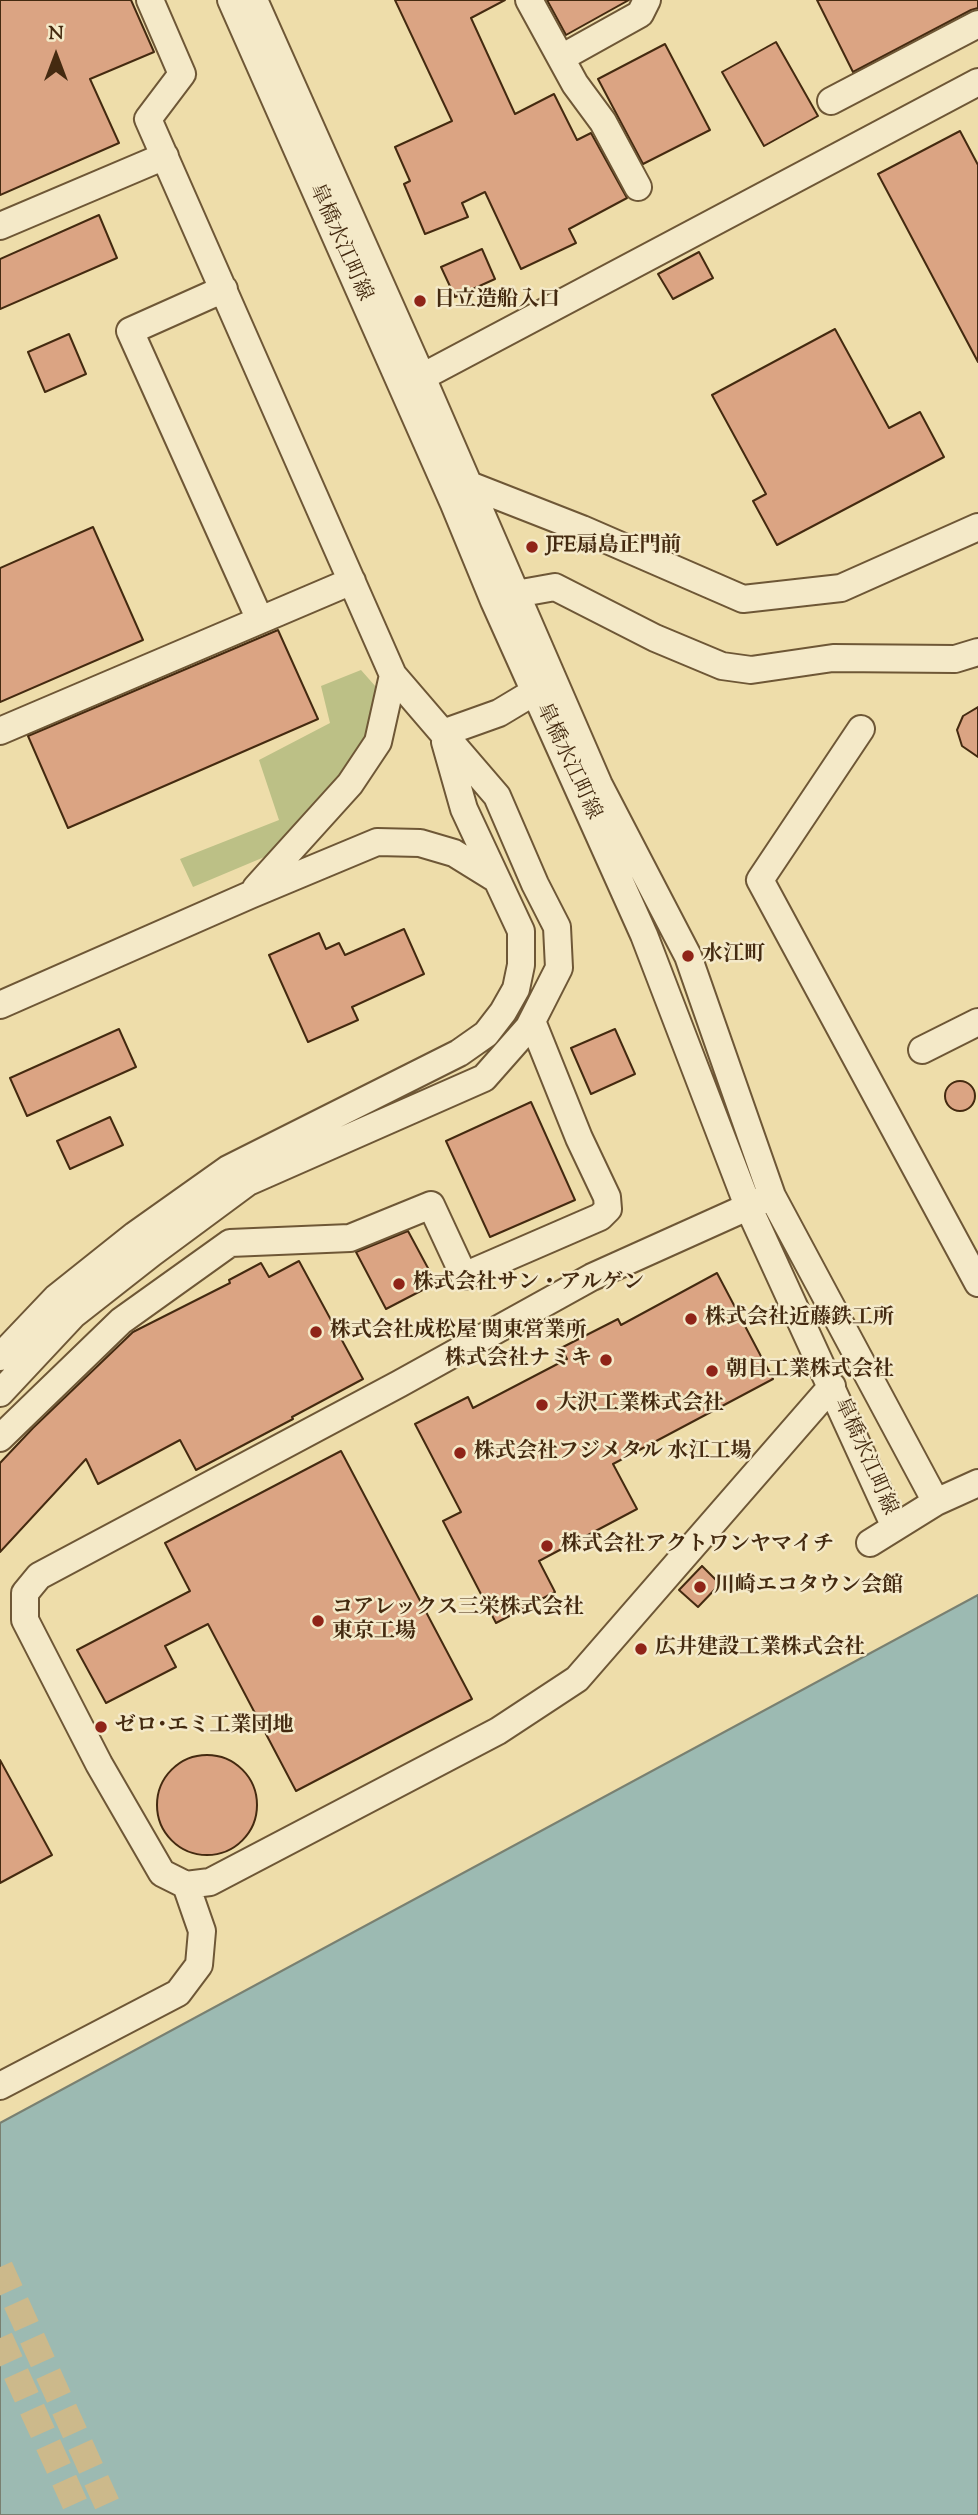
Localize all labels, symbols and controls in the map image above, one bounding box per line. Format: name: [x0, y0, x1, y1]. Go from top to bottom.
north arrow: [21, 21, 91, 91]
text: N: [48, 21, 64, 48]
street label: 皐橋水江町線: [302, 180, 376, 306]
place label: 日立造船入口: [434, 288, 560, 314]
marker: 日立造船入口: [412, 293, 428, 309]
place label: JFE扇島正門前: [546, 534, 681, 560]
marker: JFE扇島正門前: [524, 539, 540, 555]
street label: 皐橋水江町線: [529, 700, 605, 824]
place label: 水江町: [702, 943, 765, 969]
marker: 水江町: [680, 948, 696, 964]
place label: 株式会社サン・アルゲン: [413, 1271, 644, 1297]
marker: 株式会社サン・アルゲン: [391, 1276, 407, 1292]
place label: 株式会社近藤鉄工所: [705, 1306, 894, 1332]
marker: 株式会社近藤鉄工所: [683, 1311, 699, 1327]
place label: 株式会社成松屋 関東営業所: [330, 1319, 586, 1345]
marker: 株式会社成松屋 関東営業所: [308, 1324, 324, 1340]
place label: 株式会社ナミキ: [445, 1347, 592, 1373]
marker: 株式会社ナミキ: [598, 1352, 614, 1368]
place label: 朝日工業株式会社: [726, 1358, 894, 1384]
marker: 朝日工業株式会社: [704, 1363, 720, 1379]
place label: 大沢工業株式会社: [556, 1392, 724, 1418]
street label: 皐橋水江町線: [827, 1394, 901, 1520]
marker: 大沢工業株式会社: [534, 1397, 550, 1413]
place label: 株式会社フジメタル 水江工場: [474, 1440, 751, 1466]
marker: 株式会社フジメタル 水江工場: [452, 1445, 468, 1461]
place label: 株式会社アクトワンヤマイチ: [561, 1533, 834, 1559]
marker: 株式会社アクトワンヤマイチ: [539, 1538, 555, 1554]
place label: 川崎エコタウン会館: [714, 1574, 903, 1600]
marker: 川崎エコタウン会館: [692, 1579, 708, 1595]
place label: コアレックス三栄株式会社 東京工場: [332, 1596, 584, 1646]
marker: コアレックス三栄株式会社 東京工場: [310, 1613, 326, 1629]
place label: 広井建設工業株式会社: [655, 1636, 865, 1662]
marker: 広井建設工業株式会社: [633, 1641, 649, 1657]
place label: ゼロ･エミ工業団地: [115, 1714, 293, 1740]
marker: ゼロ･エミ工業団地: [93, 1719, 109, 1735]

